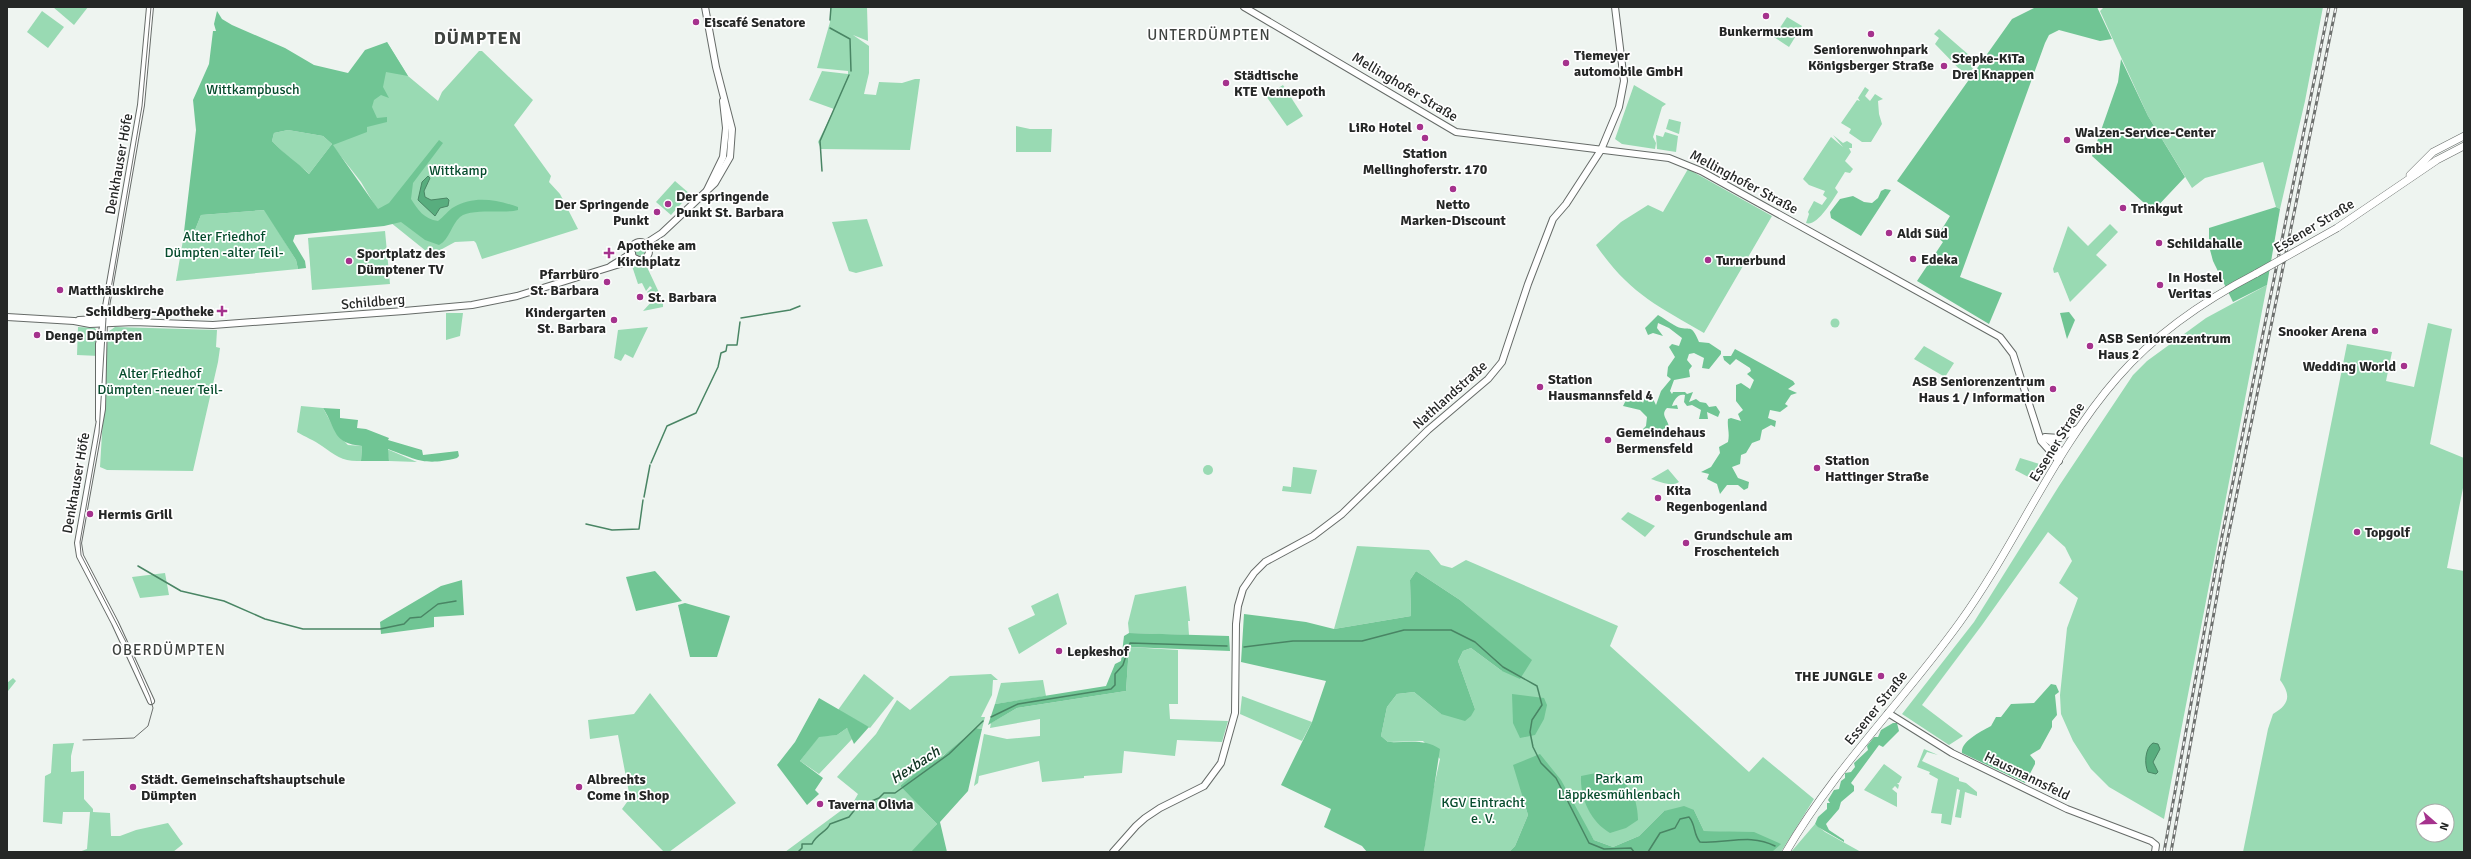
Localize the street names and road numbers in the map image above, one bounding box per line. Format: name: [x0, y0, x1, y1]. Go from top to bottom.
street label: Mellinghofer Straße: [1349, 49, 1461, 125]
street label: Denkhauser Höfe: [102, 112, 136, 216]
street label: Mellinghofer Straße: [1687, 146, 1801, 218]
street label: Essener Straße: [2271, 195, 2357, 257]
street label: Schildberg: [340, 291, 406, 313]
street label: Nathlandstraße: [1409, 357, 1491, 433]
street label: Essener Straße: [2026, 399, 2088, 485]
street label: Denkhauser Höfe: [59, 431, 93, 535]
street label: Essener Straße: [1841, 667, 1911, 749]
street label: Hausmannsfeld: [1981, 748, 2073, 804]

